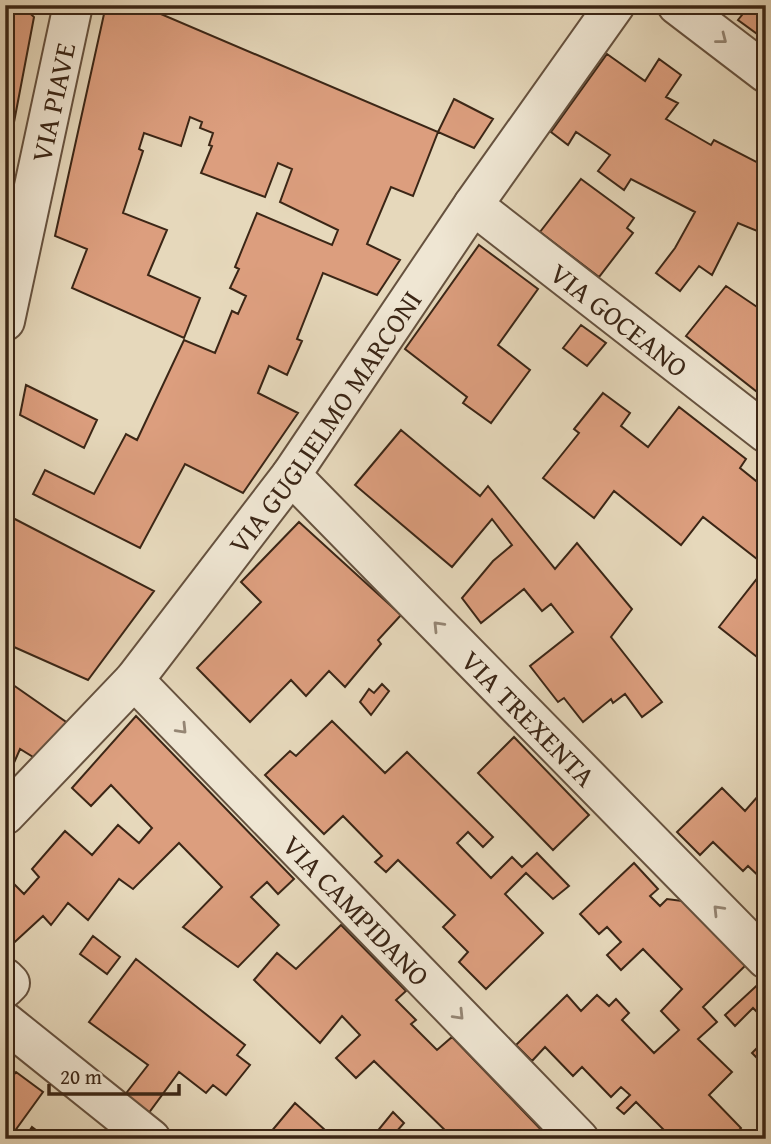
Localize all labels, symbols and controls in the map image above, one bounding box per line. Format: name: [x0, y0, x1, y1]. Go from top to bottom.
one-way arrow: [714, 31, 726, 44]
street label: VIA PIAVE: [19, 38, 85, 166]
street label: VIA GOCEANO: [542, 252, 698, 386]
street label: VIA GUGLIELMO MARCONI: [218, 281, 431, 562]
one-way arrow: [434, 621, 447, 634]
street label: VIA TREXENTA: [453, 640, 606, 795]
one-way arrow: [173, 721, 186, 734]
street label: VIA CAMPIDANO: [274, 825, 440, 995]
one-way arrow: [714, 906, 726, 918]
one-way arrow: [451, 1007, 464, 1020]
scale bar: [49, 1053, 178, 1097]
text: 20 m: [60, 1061, 102, 1092]

